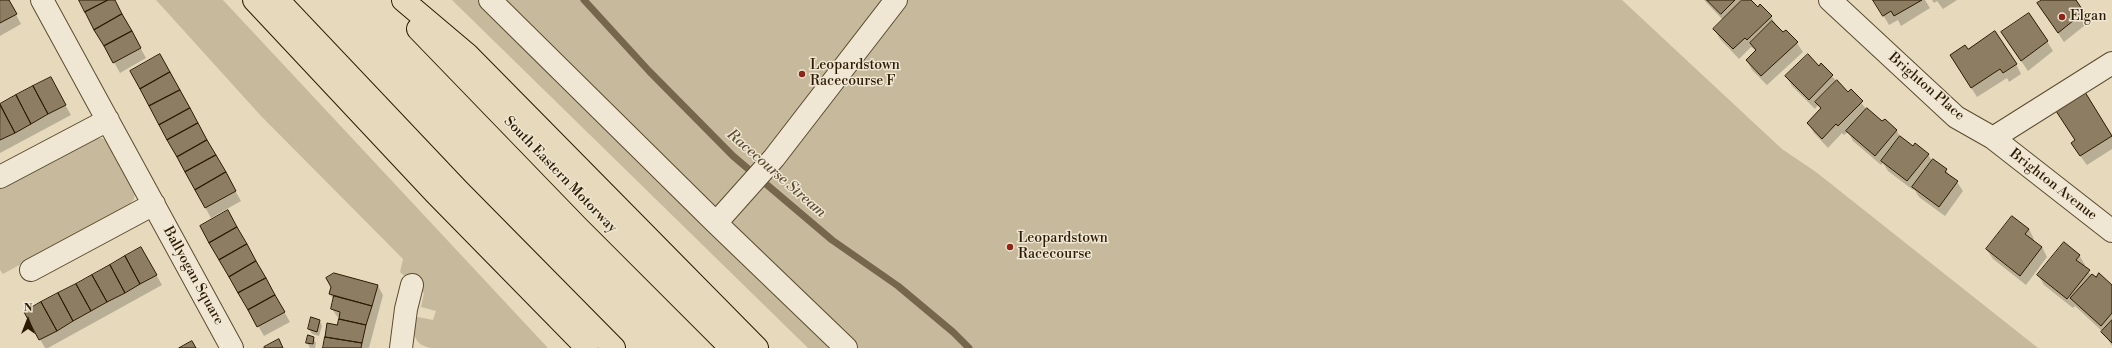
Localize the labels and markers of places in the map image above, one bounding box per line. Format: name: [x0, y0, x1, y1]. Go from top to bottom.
place label: Elgan: [2070, 9, 2106, 25]
marker: Elgan: [2057, 12, 2067, 22]
place label: Leopardstown Racecourse F: [810, 58, 900, 90]
marker: Leopardstown Racecourse F: [797, 69, 807, 79]
place label: Leopardstown Racecourse: [1018, 231, 1108, 264]
marker: Leopardstown Racecourse: [1005, 242, 1015, 252]

